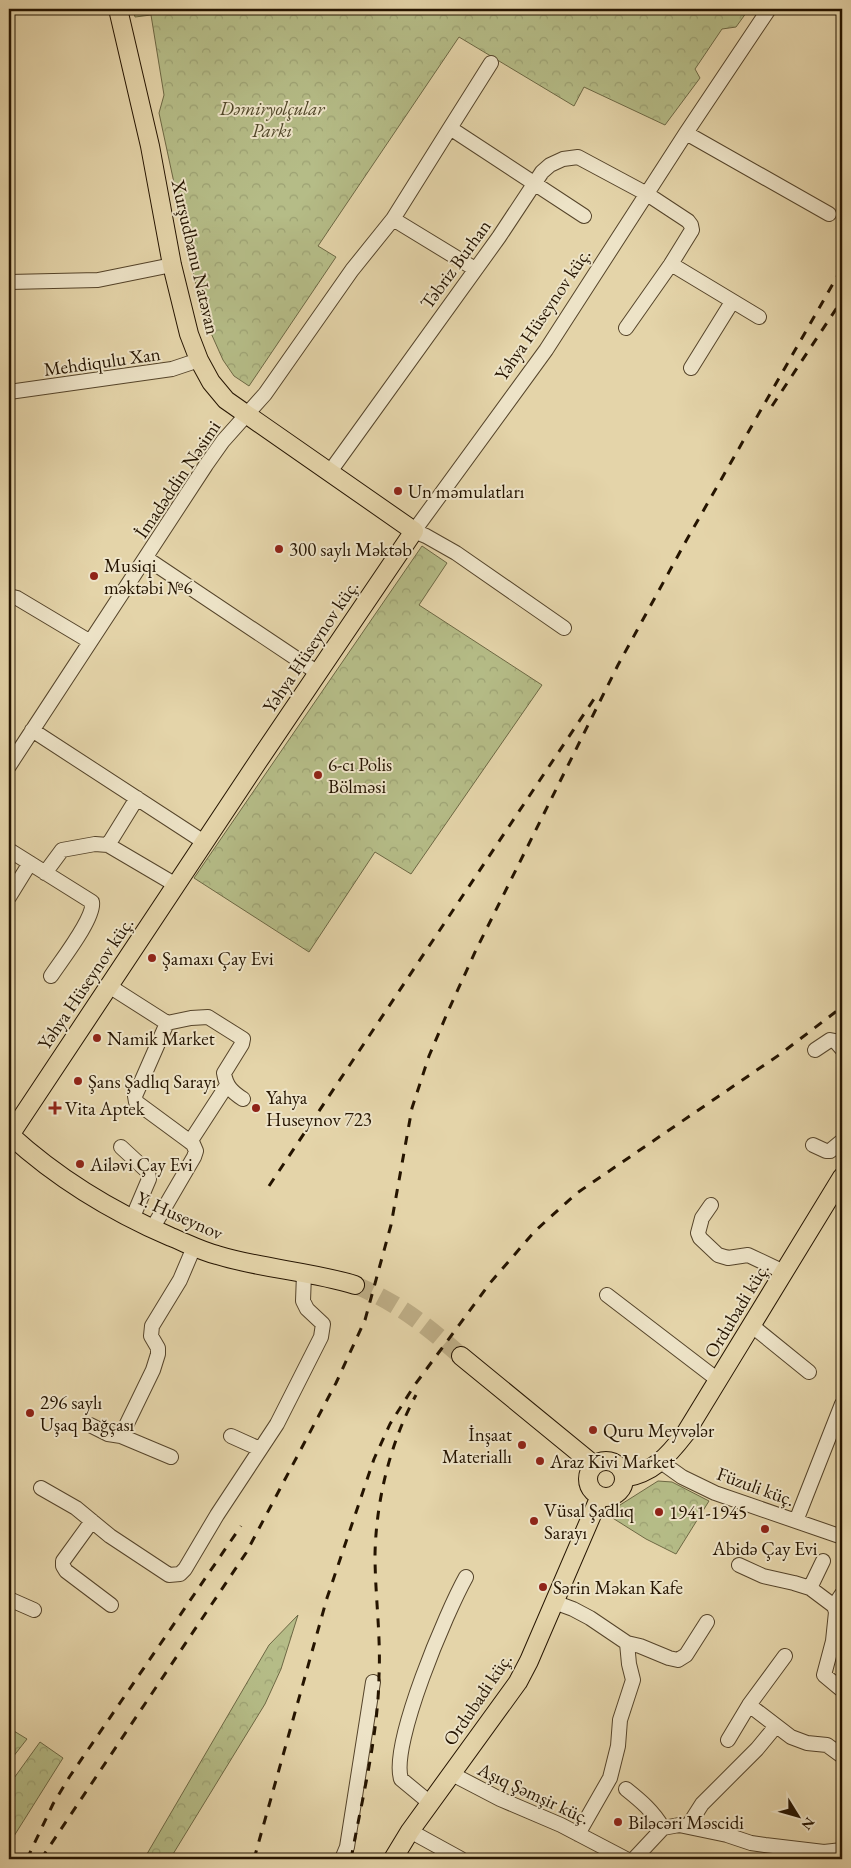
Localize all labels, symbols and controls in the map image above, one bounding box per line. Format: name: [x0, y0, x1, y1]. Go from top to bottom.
park label: Dəmiryolçular Parkı: [219, 96, 325, 143]
street label: Xurşudbanu Natəvan: [165, 176, 225, 337]
street label: Təbriz Burhan: [414, 214, 496, 314]
street label: Yəhya Hüseynov küç.: [489, 243, 596, 386]
street label: Mehdiqulu Xan: [42, 341, 162, 382]
street label: İmadəddin Nəsimi: [129, 415, 226, 543]
place label: Un məmulatları: [408, 479, 525, 504]
marker: Un məmulatları: [392, 485, 404, 497]
place label: 300 saylı Məktəb: [289, 537, 412, 562]
marker: 300 saylı Məktəb: [273, 543, 285, 555]
place label: Musiqi məktəbi №6: [104, 553, 193, 600]
marker: Musiqi məktəbi №6: [88, 570, 100, 582]
street label: Yəhya Hüseynov küç.: [257, 575, 364, 718]
place label: 6-cı Polis Bölməsi: [328, 752, 392, 799]
marker: 6-cı Polis Bölməsi: [312, 769, 324, 781]
street label: Yəhya Hüseynov küç.: [32, 912, 139, 1055]
place label: Şamaxı Çay Evi: [162, 946, 274, 971]
marker: Şamaxı Çay Evi: [146, 952, 158, 964]
place label: Namik Market: [107, 1026, 215, 1051]
marker: Namik Market: [91, 1032, 103, 1044]
place label: Şans Şadlıq Sarayı: [88, 1069, 217, 1094]
marker: Şans Şadlıq Sarayı: [72, 1075, 84, 1087]
place label: Yahya Huseynov 723: [266, 1085, 372, 1132]
place label: Vita Aptek: [65, 1096, 146, 1121]
marker: Vita Aptek: [49, 1102, 61, 1114]
marker: Yahya Huseynov 723: [250, 1102, 262, 1114]
place label: Ailəvi Çay Evi: [89, 1152, 193, 1177]
marker: Ailəvi Çay Evi: [74, 1158, 86, 1170]
street label: Y. Huseynov: [133, 1185, 228, 1246]
street label: Ordubadi küç.: [698, 1258, 775, 1362]
place label: 296 saylı Uşaq Bağçası: [40, 1390, 135, 1437]
marker: 296 saylı Uşaq Bağçası: [24, 1407, 36, 1419]
place label: Quru Meyvələr: [603, 1418, 715, 1443]
place label: İnşaat Materiallı: [442, 1422, 512, 1469]
marker: Quru Meyvələr: [587, 1424, 599, 1436]
marker: İnşaat Materiallı: [516, 1439, 528, 1451]
place label: Araz Kivi Market: [549, 1449, 675, 1474]
marker: Araz Kivi Market: [534, 1455, 546, 1467]
street label: Füzuli küç.: [714, 1461, 798, 1512]
place label: Vüsal Şadlıq Sarayı: [544, 1498, 634, 1545]
place label: 1941-1945: [669, 1500, 747, 1525]
marker: 1941-1945: [653, 1506, 665, 1518]
marker: Vüsal Şadlıq Sarayı: [528, 1515, 540, 1527]
marker: Abidə Çay Evi: [759, 1523, 771, 1535]
place label: Abidə Çay Evi: [712, 1536, 818, 1561]
place label: Sərin Məkan Kafe: [553, 1575, 683, 1600]
marker: Sərin Məkan Kafe: [537, 1581, 549, 1593]
street label: Ordubadi küç.: [437, 1648, 518, 1750]
street label: Aşıq Şəmşir küç.: [473, 1756, 594, 1830]
north arrow: [774, 1790, 824, 1840]
place label: Biləcəri Məscidi: [628, 1810, 744, 1835]
text: N: [797, 1814, 819, 1834]
marker: Biləcəri Məscidi: [612, 1816, 624, 1828]

